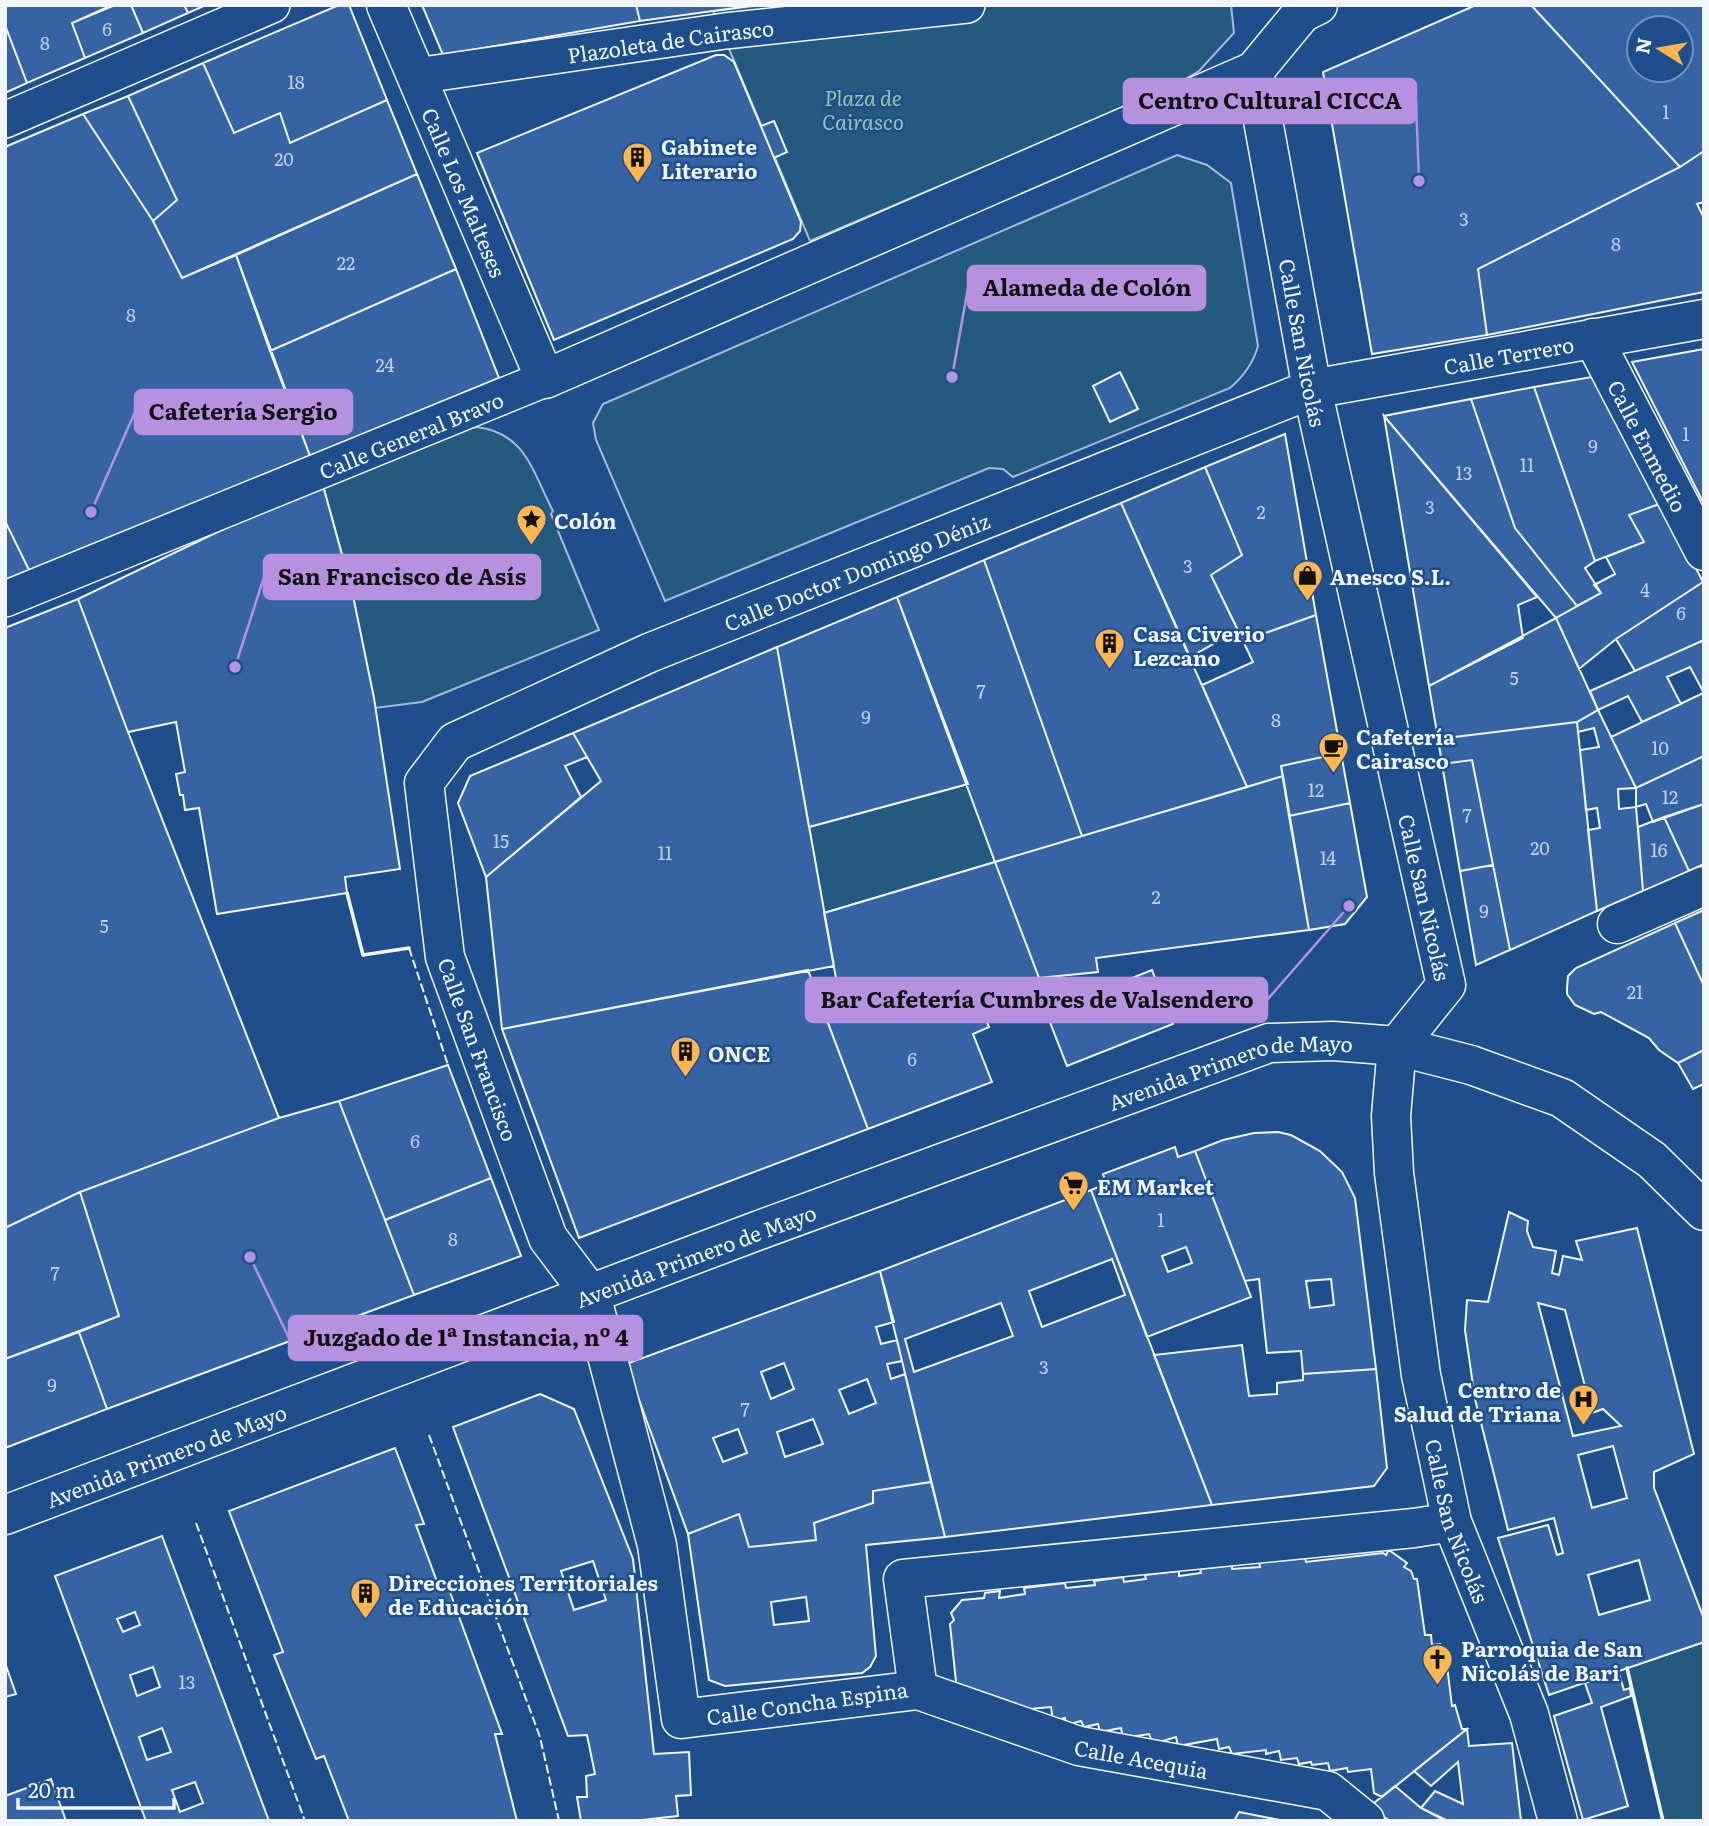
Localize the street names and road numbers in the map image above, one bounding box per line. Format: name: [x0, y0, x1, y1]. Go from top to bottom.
street label: Plazoleta de Cairasco: [565, 10, 775, 69]
street label: Calle Los Malteses: [416, 102, 515, 281]
street label: Calle San Nicolás: [1273, 256, 1335, 429]
street label: Calle Terrero: [1441, 327, 1576, 381]
street label: Calle Enmedio: [1602, 374, 1696, 517]
street label: Calle General Bravo: [314, 382, 508, 485]
street label: Calle Doctor Domingo Déniz: [719, 504, 994, 637]
street label: Calle San Nicolás: [1392, 811, 1460, 984]
street label: Calle San Francisco: [431, 953, 527, 1145]
street label: Avenida Primero de Mayo: [1103, 1025, 1354, 1116]
street label: Avenida Primero de Mayo: [571, 1195, 820, 1314]
street label: Avenida Primero de Mayo: [41, 1395, 291, 1514]
street label: Calle San Nicolás: [1419, 1436, 1498, 1607]
street label: Calle Concha Espina: [704, 1672, 910, 1731]
street label: Calle Acequia: [1072, 1730, 1212, 1785]

